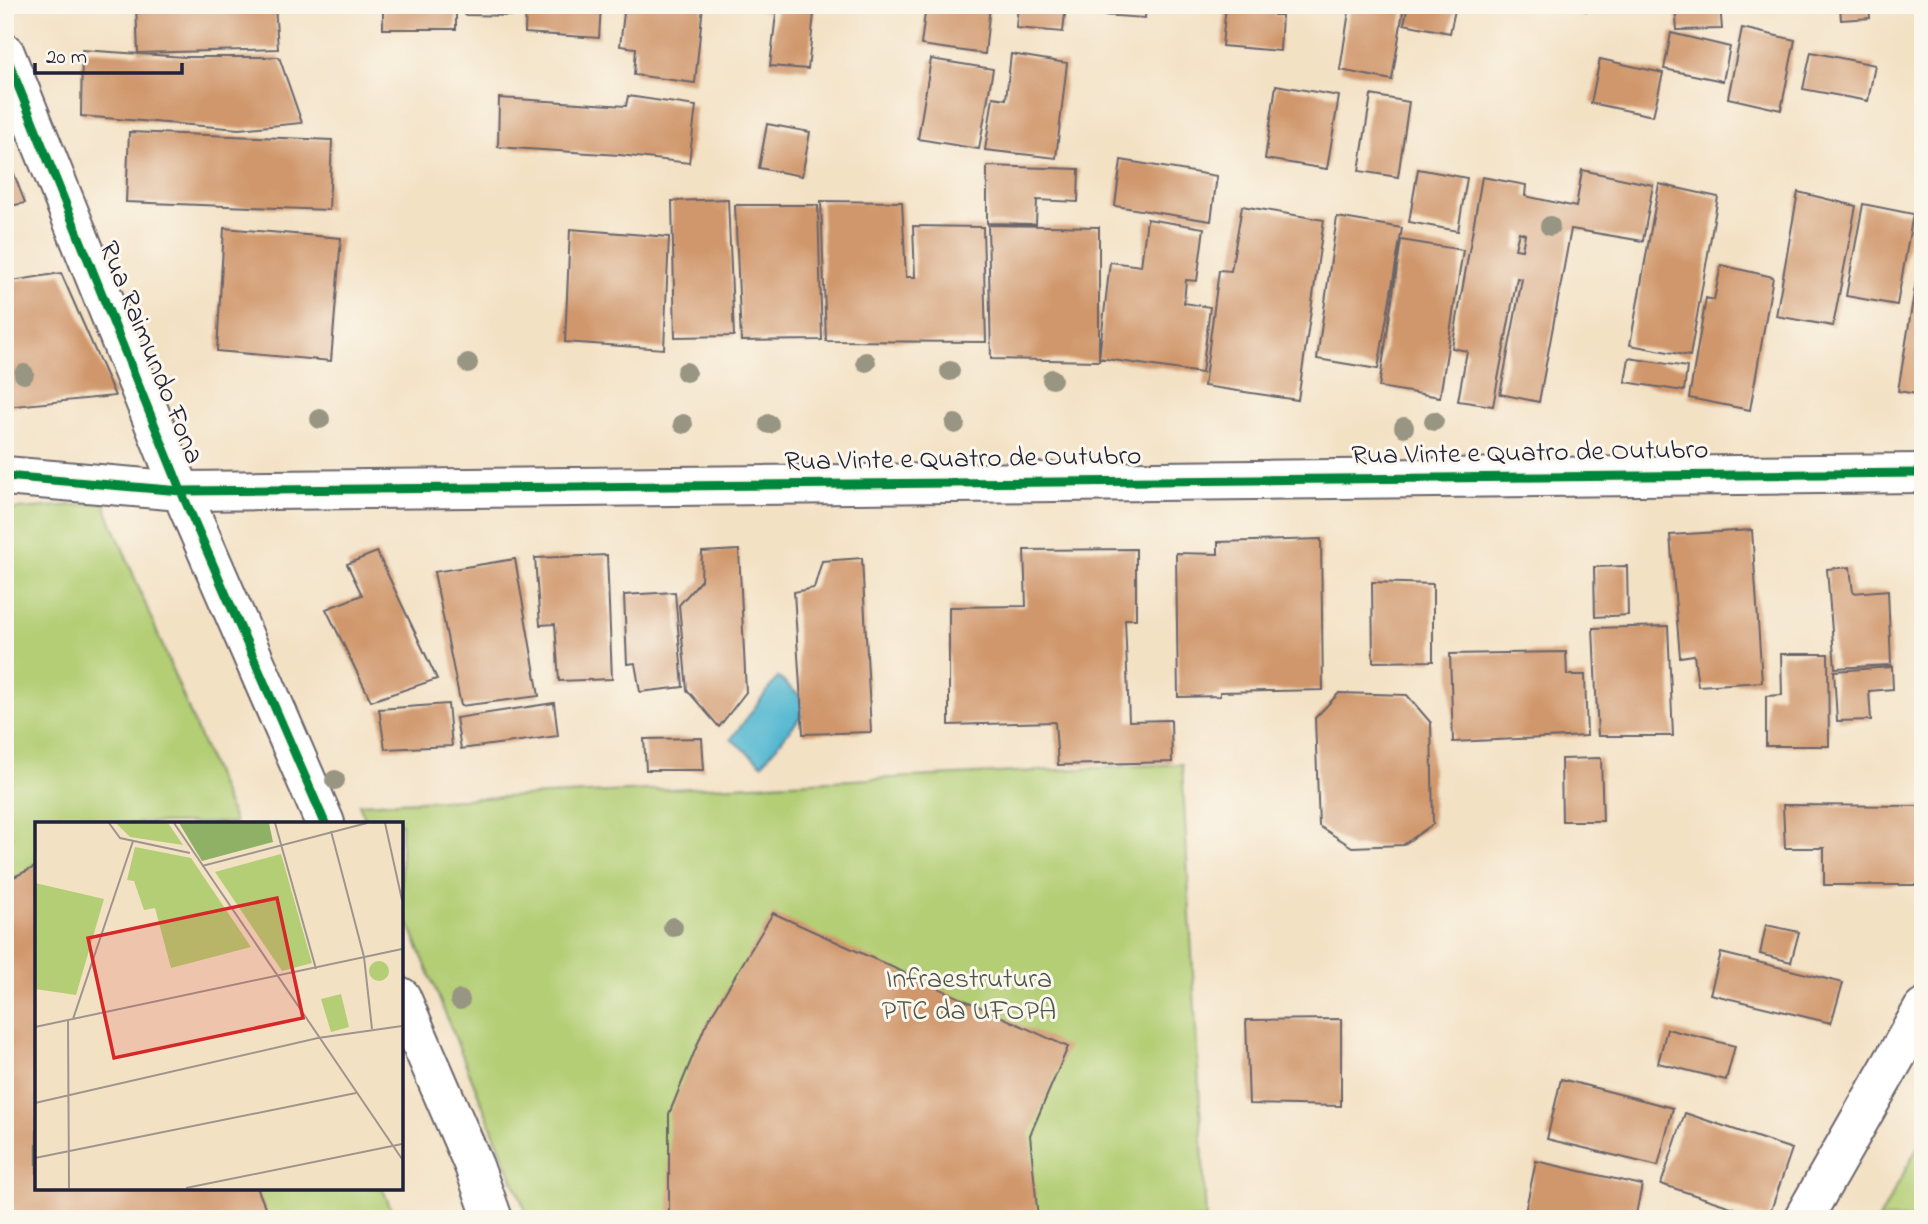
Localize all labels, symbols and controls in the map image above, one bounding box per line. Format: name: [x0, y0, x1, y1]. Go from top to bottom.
scale bar: [35, 32, 182, 76]
text: 20 m: [46, 43, 87, 73]
street label: Rua Raimundo Fona: [87, 235, 213, 471]
street label: Rua Vinte e Quatro de Outubro: [1351, 430, 1709, 478]
street label: Rua Vinte e Quatro de Outubro: [784, 436, 1142, 484]
inset map: [35, 822, 402, 1189]
park label: Infraestrutura PTC da UFOPA: [882, 960, 1056, 1033]

